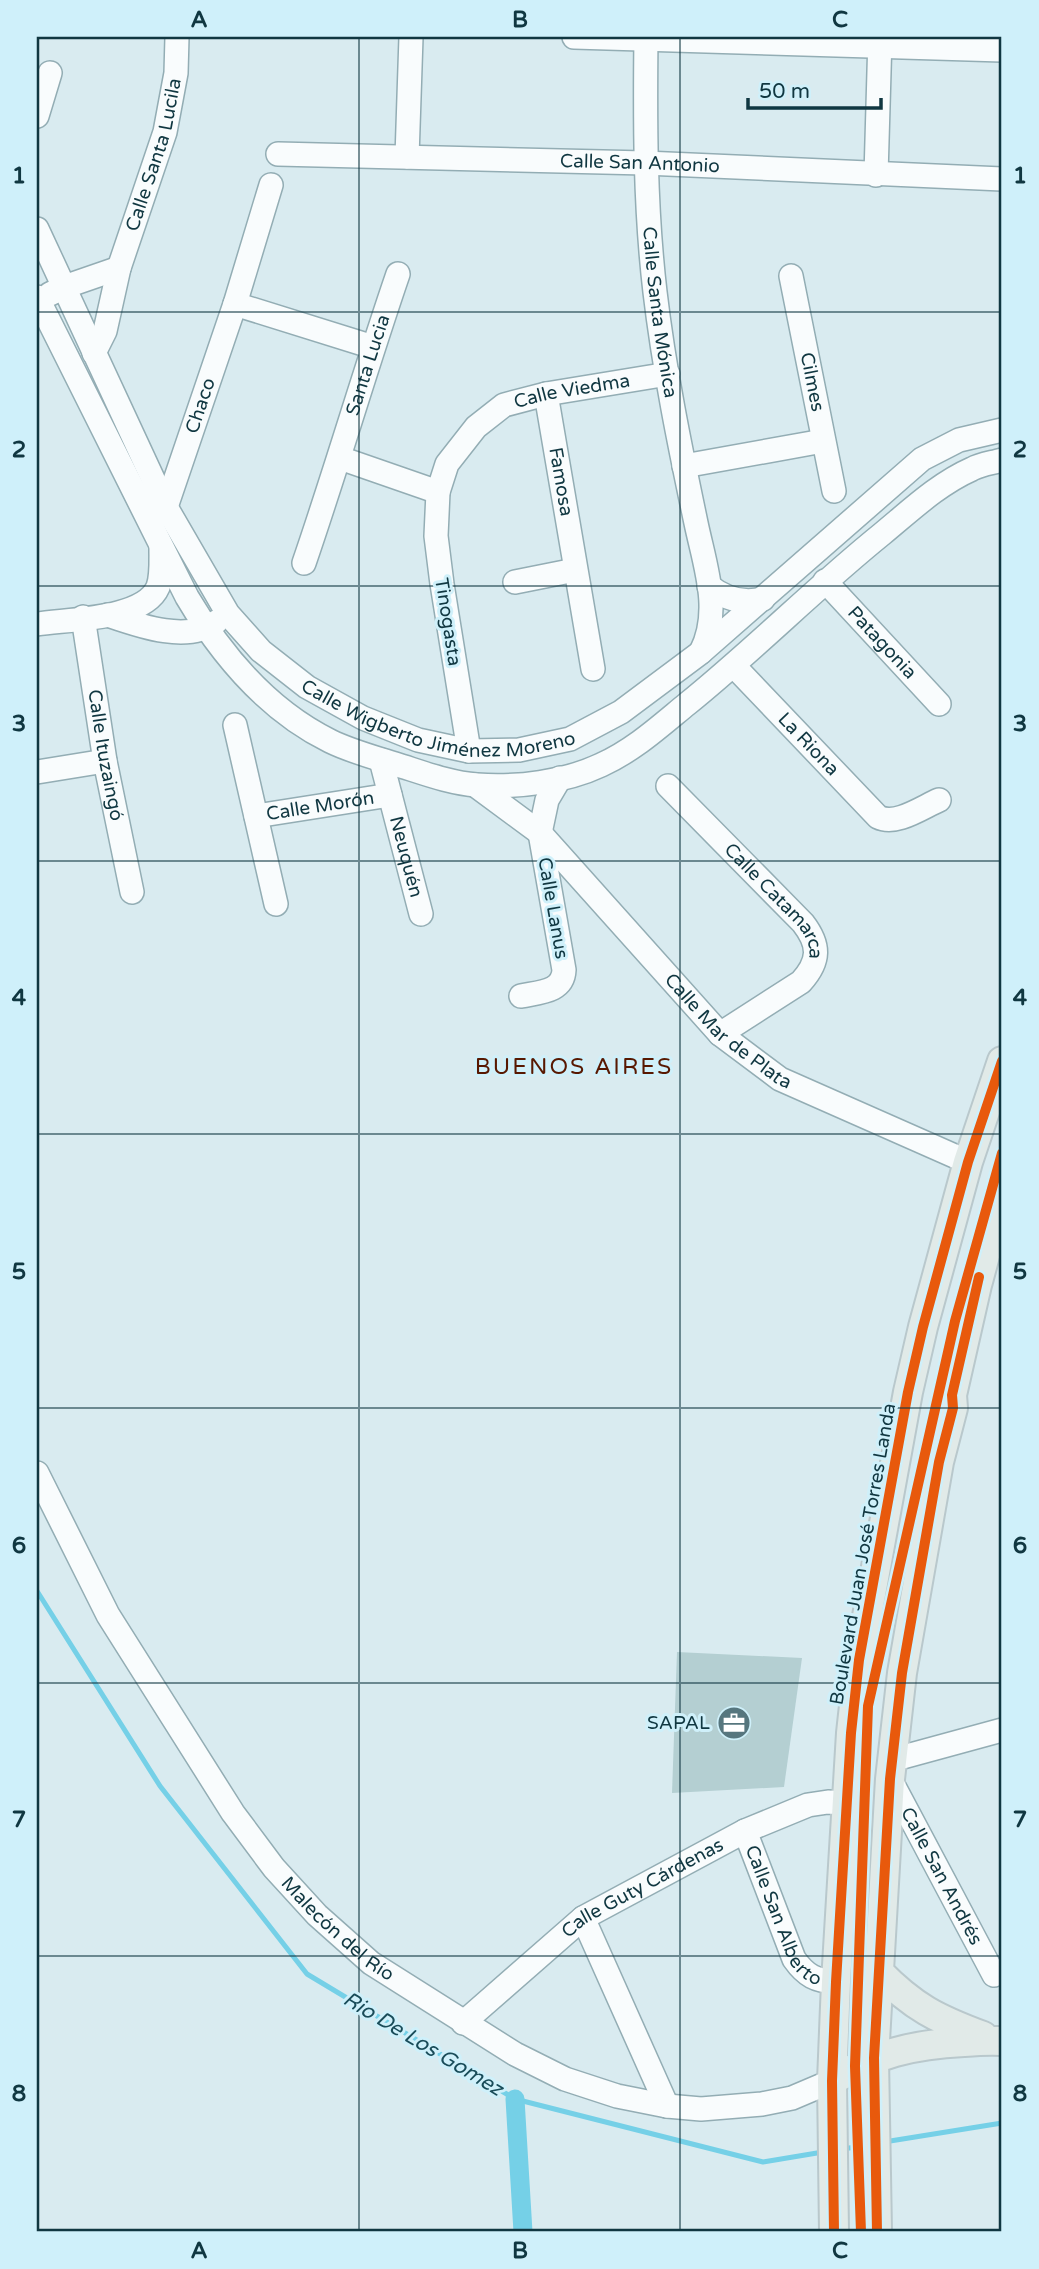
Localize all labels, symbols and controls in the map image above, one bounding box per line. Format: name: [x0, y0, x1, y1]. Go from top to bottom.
text: A: [190, 6, 208, 34]
text: B: [512, 6, 528, 34]
text: C: [832, 6, 848, 34]
scale bar: [748, 66, 881, 110]
street label: Calle Santa Lucila: [121, 76, 186, 234]
text: 50 m: [759, 79, 810, 104]
street label: Calle San Antonio: [560, 150, 720, 177]
text: 1: [12, 162, 26, 190]
text: 1: [1013, 162, 1027, 190]
street label: Calle Santa Mónica: [638, 226, 682, 400]
street label: Santa Lucia: [342, 312, 395, 418]
street label: Cilmes: [796, 350, 829, 413]
street label: Calle Viedma: [511, 369, 631, 413]
street label: Chaco: [181, 375, 220, 436]
text: 2: [12, 436, 26, 464]
text: 2: [1013, 436, 1027, 464]
street label: Famosa: [544, 446, 578, 518]
street label: Tinogasta: [430, 576, 466, 668]
street label: Patagonia: [843, 602, 921, 684]
street label: Calle Wigberto Jiménez Moreno: [297, 675, 577, 762]
street label: Calle Ituzaingó: [83, 688, 128, 823]
street label: La Riona: [773, 708, 844, 780]
text: 3: [12, 710, 26, 738]
text: 3: [1013, 710, 1027, 738]
street label: Calle Morón: [265, 787, 376, 825]
street label: Neuquén: [385, 814, 427, 900]
street label: Calle Catamarca: [720, 839, 827, 959]
street label: Calle Lanus: [533, 855, 573, 961]
street label: Calle Mar de Plata: [660, 969, 795, 1094]
text: 4: [12, 984, 27, 1012]
text: 4: [1013, 984, 1028, 1012]
district label: BUENOS AIRES: [475, 1053, 673, 1081]
text: 5: [12, 1258, 26, 1286]
text: 5: [1013, 1258, 1027, 1286]
street label: Boulevard Juan José Torres Landa: [826, 1401, 900, 1707]
text: 6: [12, 1532, 26, 1560]
text: 6: [1013, 1532, 1027, 1560]
office icon: SAPAL: [715, 1704, 753, 1742]
place label: SAPAL: [647, 1712, 710, 1734]
street label: Calle San Andrés: [896, 1804, 987, 1949]
text: 7: [12, 1806, 26, 1834]
text: 7: [1013, 1806, 1027, 1834]
street label: Calle Guty Cárdenas: [557, 1834, 727, 1943]
street label: Calle San Alberto: [741, 1842, 825, 1990]
street label: Malecón del Río: [277, 1872, 398, 1986]
water label: Rio De Los Gomez: [339, 1986, 509, 2102]
text: 8: [12, 2080, 26, 2108]
text: 8: [1013, 2080, 1027, 2108]
text: A: [190, 2237, 208, 2265]
text: B: [512, 2237, 528, 2265]
text: C: [832, 2237, 848, 2265]

